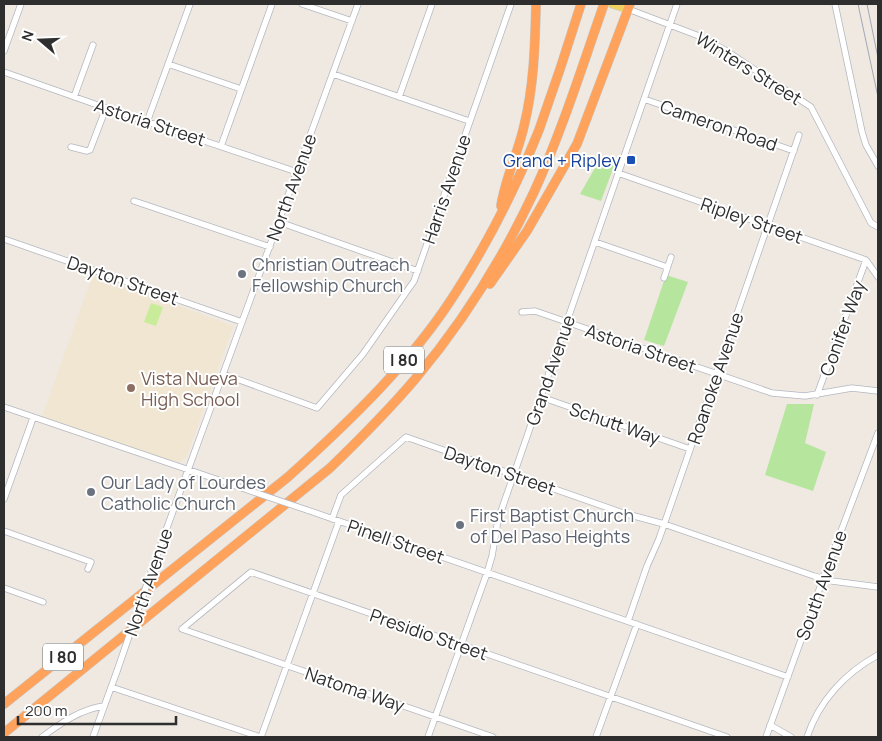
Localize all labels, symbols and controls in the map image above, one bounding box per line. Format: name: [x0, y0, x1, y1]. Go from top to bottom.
north arrow: [15, 15, 65, 65]
street label: Winters Street: [691, 26, 807, 110]
text: N: [17, 28, 38, 43]
street label: Astoria Street: [91, 93, 209, 151]
street label: Cameron Road: [657, 94, 781, 156]
street label: North Avenue: [260, 130, 322, 244]
street label: Harris Avenue: [416, 131, 476, 247]
place label: Grand + Ripley: [503, 148, 621, 172]
marker: Grand + Ripley: [625, 154, 637, 166]
street label: Ripley Street: [698, 191, 806, 249]
street label: Dayton Street: [64, 250, 182, 310]
place label: Christian Outreach Fellowship Church: [252, 252, 410, 297]
marker: Christian Outreach Fellowship Church: [236, 268, 248, 280]
street label: Conifer Way: [814, 276, 871, 379]
street label: Roanoke Avenue: [681, 309, 749, 447]
street label: Grand Avenue: [520, 312, 580, 428]
street label: Astoria Street: [582, 318, 700, 378]
road number: I 80: [384, 346, 424, 374]
place label: Vista Nueva High School: [141, 366, 240, 411]
marker: Vista Nueva High School: [125, 382, 137, 394]
street label: Schutt Way: [566, 396, 664, 450]
street label: Dayton Street: [441, 440, 559, 500]
place label: Our Lady of Lourdes Catholic Church: [101, 470, 266, 515]
marker: Our Lady of Lourdes Catholic Church: [85, 486, 97, 498]
place label: First Baptist Church of Del Paso Heights: [470, 503, 634, 548]
street label: Pinell Street: [344, 513, 448, 569]
marker: First Baptist Church of Del Paso Heights: [454, 519, 466, 531]
street label: North Avenue: [118, 525, 178, 639]
street label: South Avenue: [790, 527, 852, 643]
street label: Presidio Street: [367, 603, 491, 665]
road number: I 80: [43, 644, 83, 670]
street label: Natoma Way: [302, 661, 408, 717]
scale bar: [18, 694, 175, 726]
text: 200 m: [25, 700, 68, 721]

